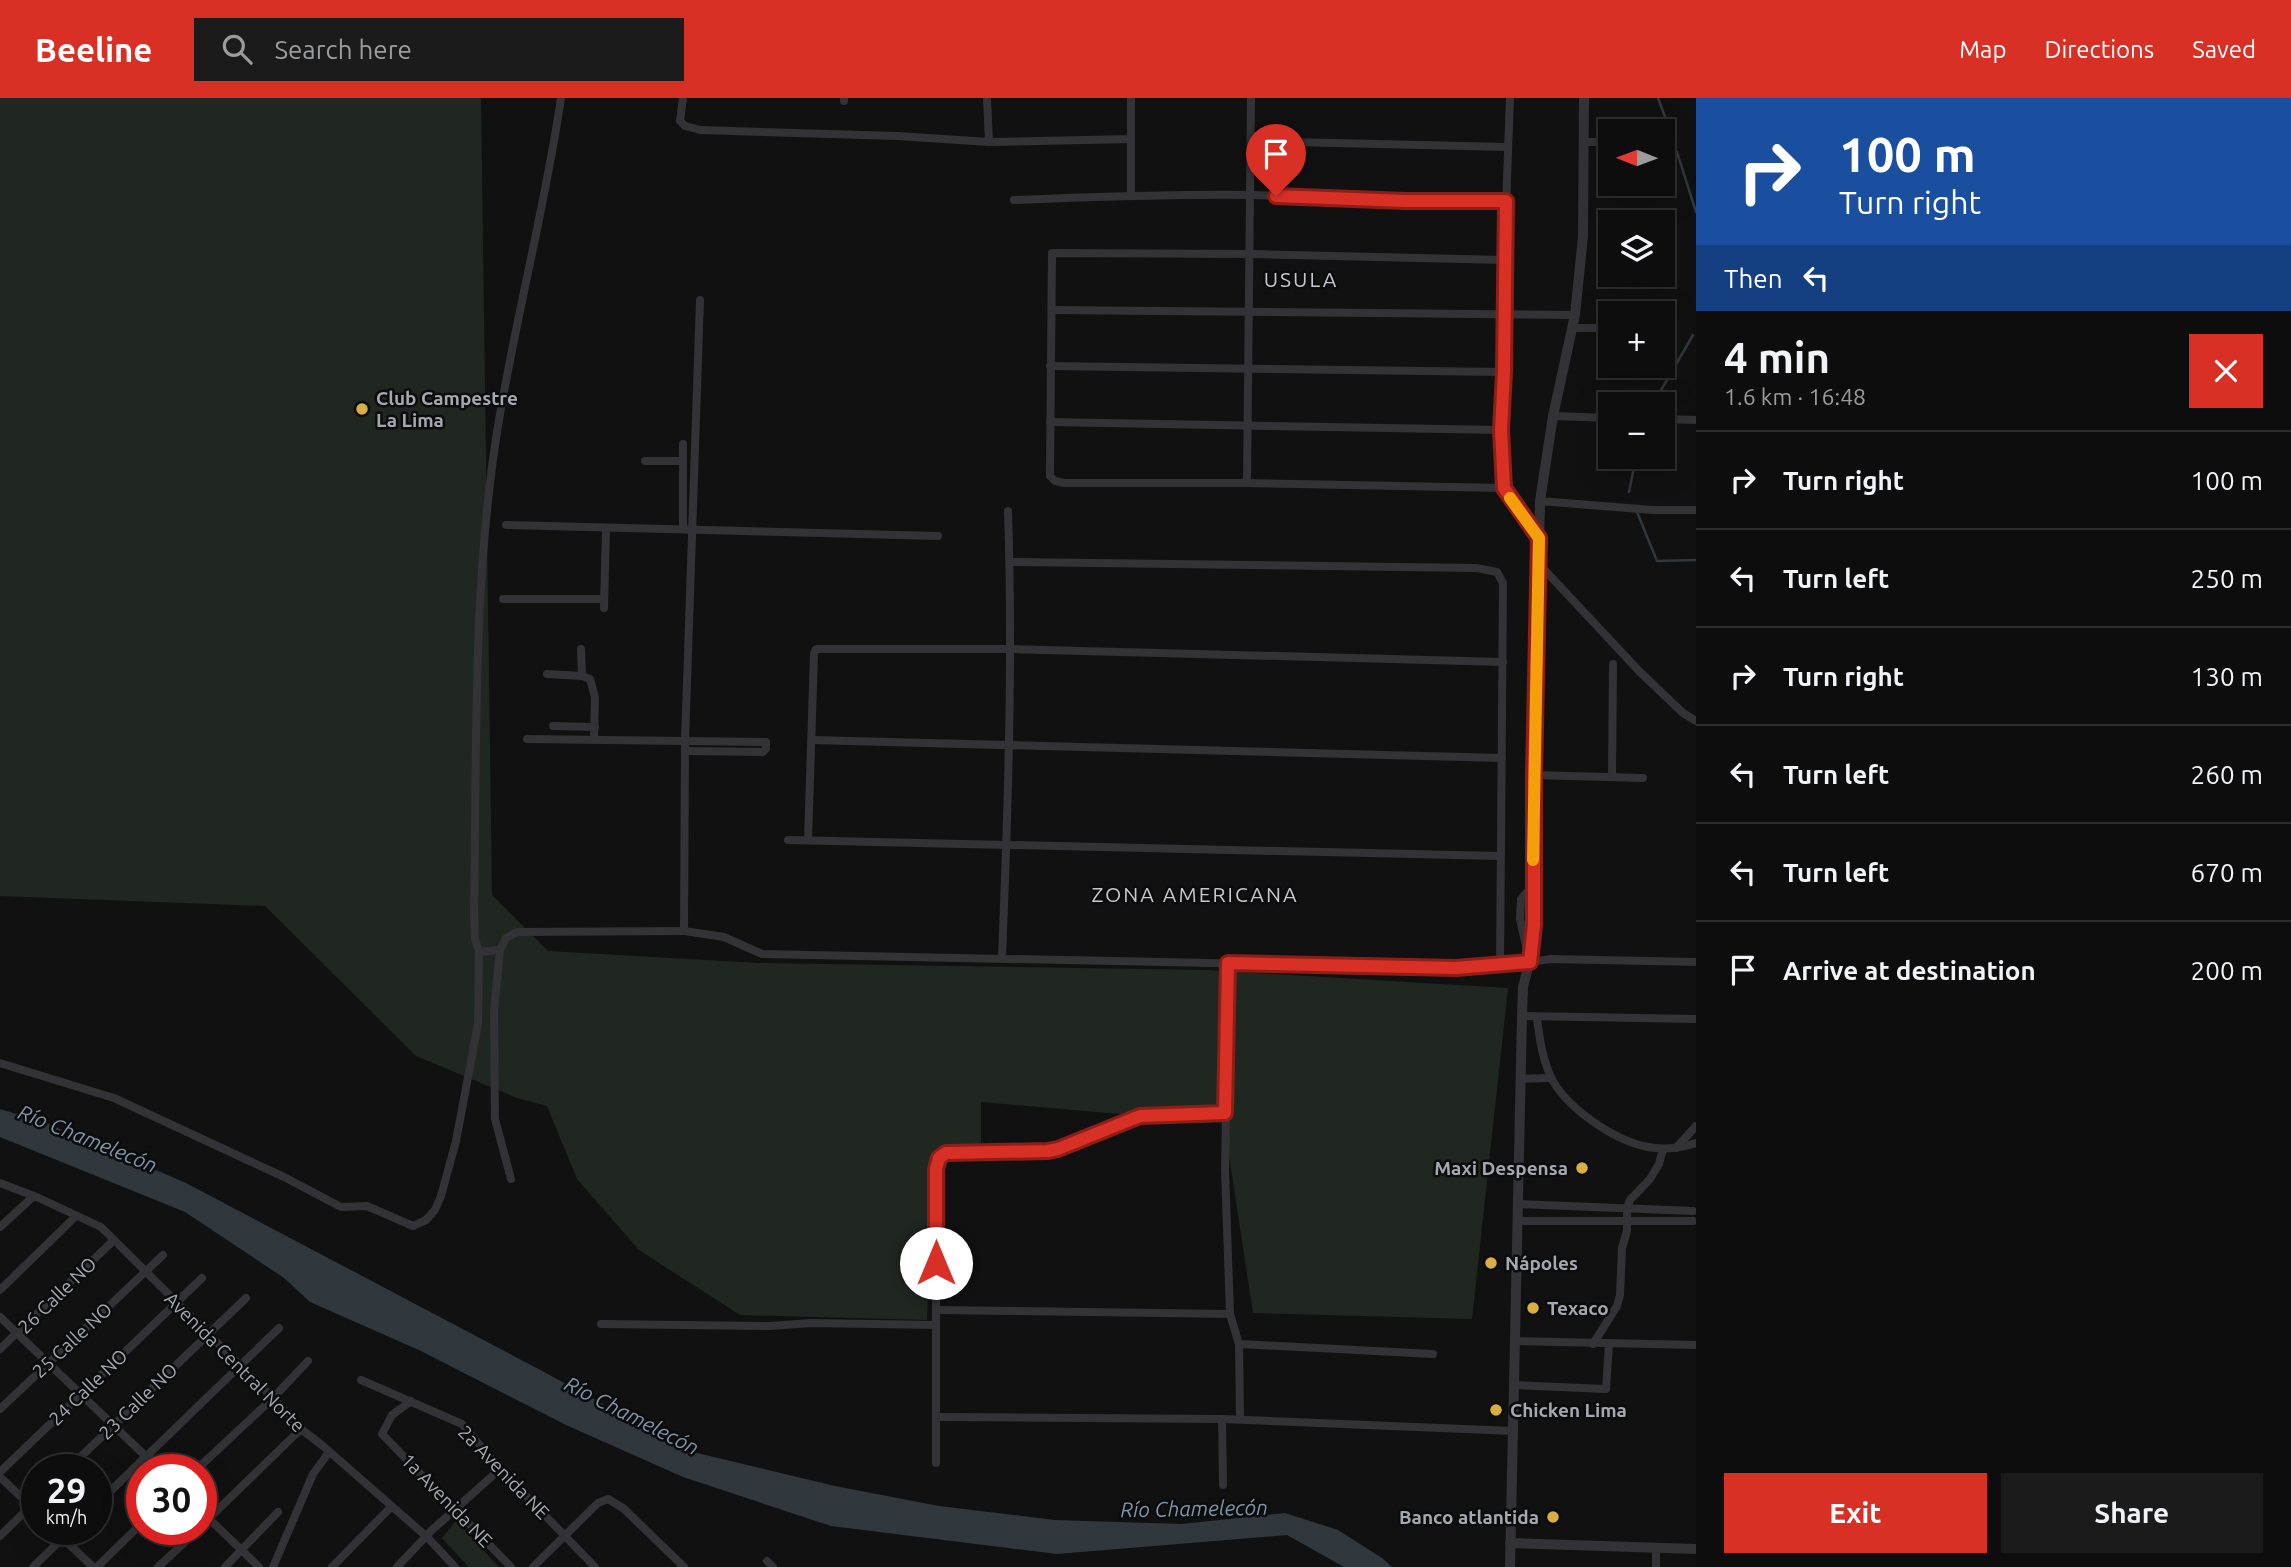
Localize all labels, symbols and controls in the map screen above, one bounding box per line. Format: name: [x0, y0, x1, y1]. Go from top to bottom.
search box: [194, 18, 684, 81]
icon: search: [218, 30, 256, 68]
text: Beeline: [35, 31, 152, 68]
text: Search here: [274, 35, 412, 64]
text: Map: [1959, 36, 2006, 63]
text: Directions: [2044, 36, 2154, 63]
text: Saved: [2192, 36, 2256, 63]
north arrow: [1598, 119, 1675, 196]
map controls: [1598, 119, 1675, 469]
pin: [1246, 124, 1306, 196]
icon: right: [1724, 126, 1815, 217]
text: 100 m: [1839, 126, 1976, 181]
icon: arrive: [1257, 135, 1295, 173]
text: Turn right: [1839, 184, 1981, 220]
button: layers: [1598, 210, 1675, 287]
icon: left: [1797, 259, 1835, 297]
text: Then: [1724, 264, 1783, 293]
district label: USULA: [1264, 267, 1338, 291]
button: +: [1598, 301, 1675, 378]
text: 4 min: [1724, 334, 1830, 381]
button: close: [2189, 334, 2263, 408]
text: 1.6 km · 16:48: [1724, 384, 1866, 409]
place label: Club Campestre La Lima: [376, 387, 518, 431]
button: −: [1598, 392, 1675, 469]
marker: Club Campestre La Lima: [354, 401, 370, 417]
icon: right: [1724, 461, 1762, 499]
text: Turn right: [1783, 466, 1904, 495]
text: 100 m: [2191, 466, 2263, 495]
icon: left: [1724, 559, 1762, 597]
text: Turn left: [1783, 564, 1889, 593]
text: 250 m: [2191, 564, 2263, 593]
icon: right: [1724, 657, 1762, 695]
text: Turn right: [1783, 662, 1904, 691]
text: 130 m: [2191, 662, 2263, 691]
icon: left: [1724, 755, 1762, 793]
text: Turn left: [1783, 760, 1889, 789]
text: 260 m: [2191, 760, 2263, 789]
icon: left: [1724, 853, 1762, 891]
text: Turn left: [1783, 858, 1889, 887]
text: 670 m: [2191, 858, 2263, 887]
district label: ZONA AMERICANA: [1091, 882, 1299, 906]
icon: arrive: [1724, 951, 1762, 989]
text: Arrive at destination: [1783, 956, 2036, 985]
text: 200 m: [2191, 956, 2263, 985]
water label: Río Chamelecón: [15, 1099, 161, 1177]
place label: Maxi Despensa: [1434, 1157, 1568, 1179]
marker: Maxi Despensa: [1574, 1160, 1590, 1176]
position arrow: [899, 1226, 973, 1300]
street label: 26 Calle NO: [13, 1252, 101, 1338]
place label: Nápoles: [1505, 1252, 1578, 1274]
marker: Nápoles: [1483, 1255, 1499, 1271]
street label: Avenida Central Norte: [160, 1287, 310, 1437]
place label: Texaco: [1547, 1297, 1609, 1319]
street label: 25 Calle NO: [28, 1298, 116, 1382]
marker: Texaco: [1525, 1300, 1541, 1316]
street label: 24 Calle NO: [44, 1344, 132, 1430]
street label: 23 Calle NO: [94, 1358, 182, 1444]
water label: Río Chamelecón: [561, 1371, 703, 1459]
place label: Chicken Lima: [1510, 1399, 1627, 1421]
marker: Chicken Lima: [1488, 1402, 1504, 1418]
street label: 2a Avenida NE: [454, 1421, 554, 1523]
street label: 1a Avenida NE: [397, 1449, 497, 1551]
speed limit sign: 30: [126, 1454, 217, 1545]
text: 29: [47, 1470, 86, 1510]
button: Exit: [1724, 1473, 1987, 1553]
button: Share: [2001, 1473, 2263, 1553]
water label: Río Chamelecón: [1120, 1495, 1268, 1521]
place label: Banco atlantida: [1399, 1506, 1539, 1528]
text: km/h: [46, 1507, 87, 1527]
marker: Banco atlantida: [1545, 1509, 1561, 1525]

